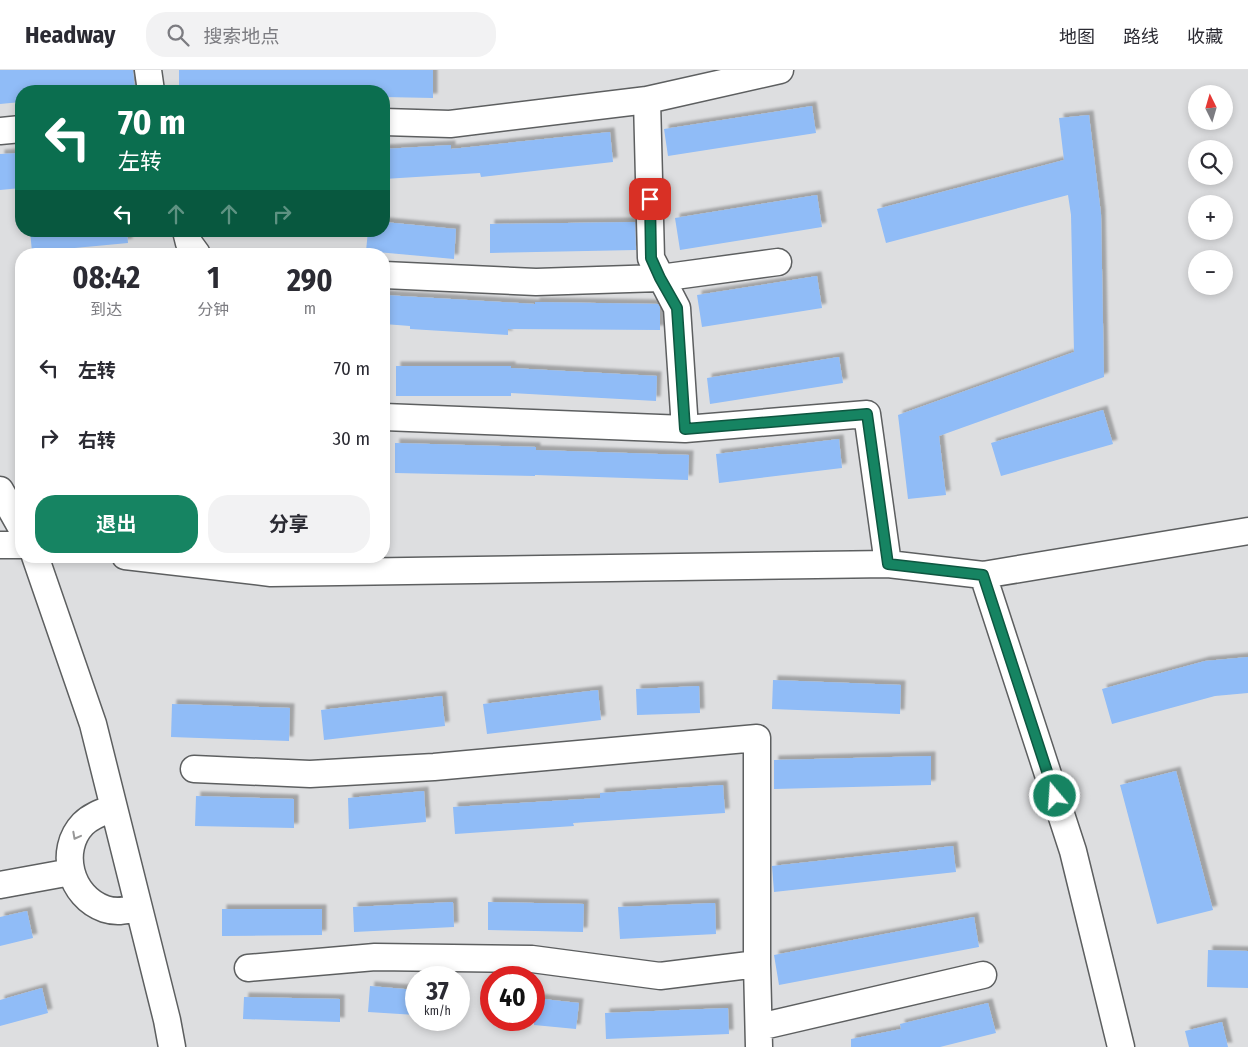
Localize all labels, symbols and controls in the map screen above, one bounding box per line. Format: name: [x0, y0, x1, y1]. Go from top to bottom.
search box: [146, 12, 496, 57]
text: Headway: [25, 21, 116, 49]
icon: search: [164, 21, 192, 49]
text: 搜索地点: [204, 25, 280, 48]
text: 地图: [1059, 26, 1095, 48]
text: 路线: [1123, 26, 1159, 48]
text: 收藏: [1187, 26, 1223, 48]
north arrow: [1188, 85, 1232, 130]
map controls: [1188, 85, 1233, 295]
text: 70 m: [118, 101, 186, 143]
icon: left: [35, 105, 100, 170]
button: search: [1188, 140, 1233, 185]
text: 左转: [118, 148, 162, 175]
pin: [629, 178, 671, 220]
icon: arrive: [636, 185, 664, 213]
button: +: [1188, 195, 1233, 240]
icon: left: [109, 200, 137, 228]
icon: ahead: [162, 200, 190, 228]
icon: ahead: [215, 200, 243, 228]
icon: right: [268, 200, 296, 228]
button: −: [1188, 250, 1233, 295]
text: 08:42: [72, 260, 140, 296]
text: 1: [207, 260, 220, 296]
text: 290: [287, 263, 333, 299]
text: m: [304, 299, 316, 318]
text: 到达: [90, 300, 122, 319]
text: 分钟: [198, 300, 230, 319]
icon: left: [35, 354, 63, 382]
text: 70 m: [334, 357, 370, 380]
text: 左转: [78, 359, 116, 382]
icon: right: [35, 424, 63, 452]
text: 30 m: [332, 427, 370, 450]
text: 右转: [78, 429, 116, 452]
button: 退出: [35, 495, 198, 553]
button: 分享: [208, 495, 370, 553]
position arrow: [1028, 769, 1080, 821]
one-way arrow: [73, 830, 83, 839]
speed limit sign: 40: [480, 966, 545, 1031]
text: 37: [426, 977, 449, 1007]
text: km/h: [424, 1004, 451, 1018]

